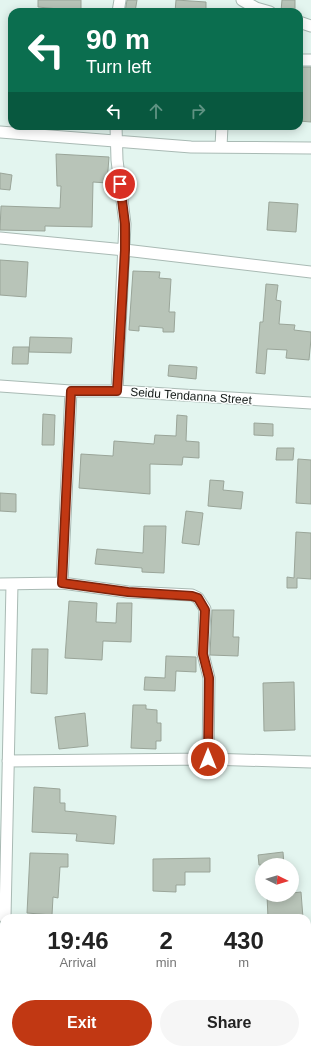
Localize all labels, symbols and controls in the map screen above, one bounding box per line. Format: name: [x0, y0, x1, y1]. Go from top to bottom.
icon: left: [20, 24, 72, 76]
text: 90 m: [86, 24, 150, 55]
text: Turn left: [86, 57, 151, 77]
icon: left: [103, 100, 125, 122]
icon: ahead: [145, 100, 167, 122]
icon: right: [187, 100, 209, 122]
pin: [103, 167, 137, 201]
icon: arrive: [109, 173, 131, 195]
street label: Seidu Tendanna Street: [130, 385, 253, 407]
position arrow: [187, 738, 229, 780]
north arrow: [255, 858, 299, 902]
map controls: [255, 858, 299, 902]
text: 19:46: [47, 927, 109, 954]
text: 2: [159, 927, 173, 954]
text: 430: [224, 927, 264, 954]
text: Arrival: [59, 955, 96, 970]
text: min: [156, 955, 177, 970]
text: m: [238, 955, 249, 970]
button: Exit: [12, 1000, 152, 1046]
button: Share: [160, 1000, 299, 1046]

